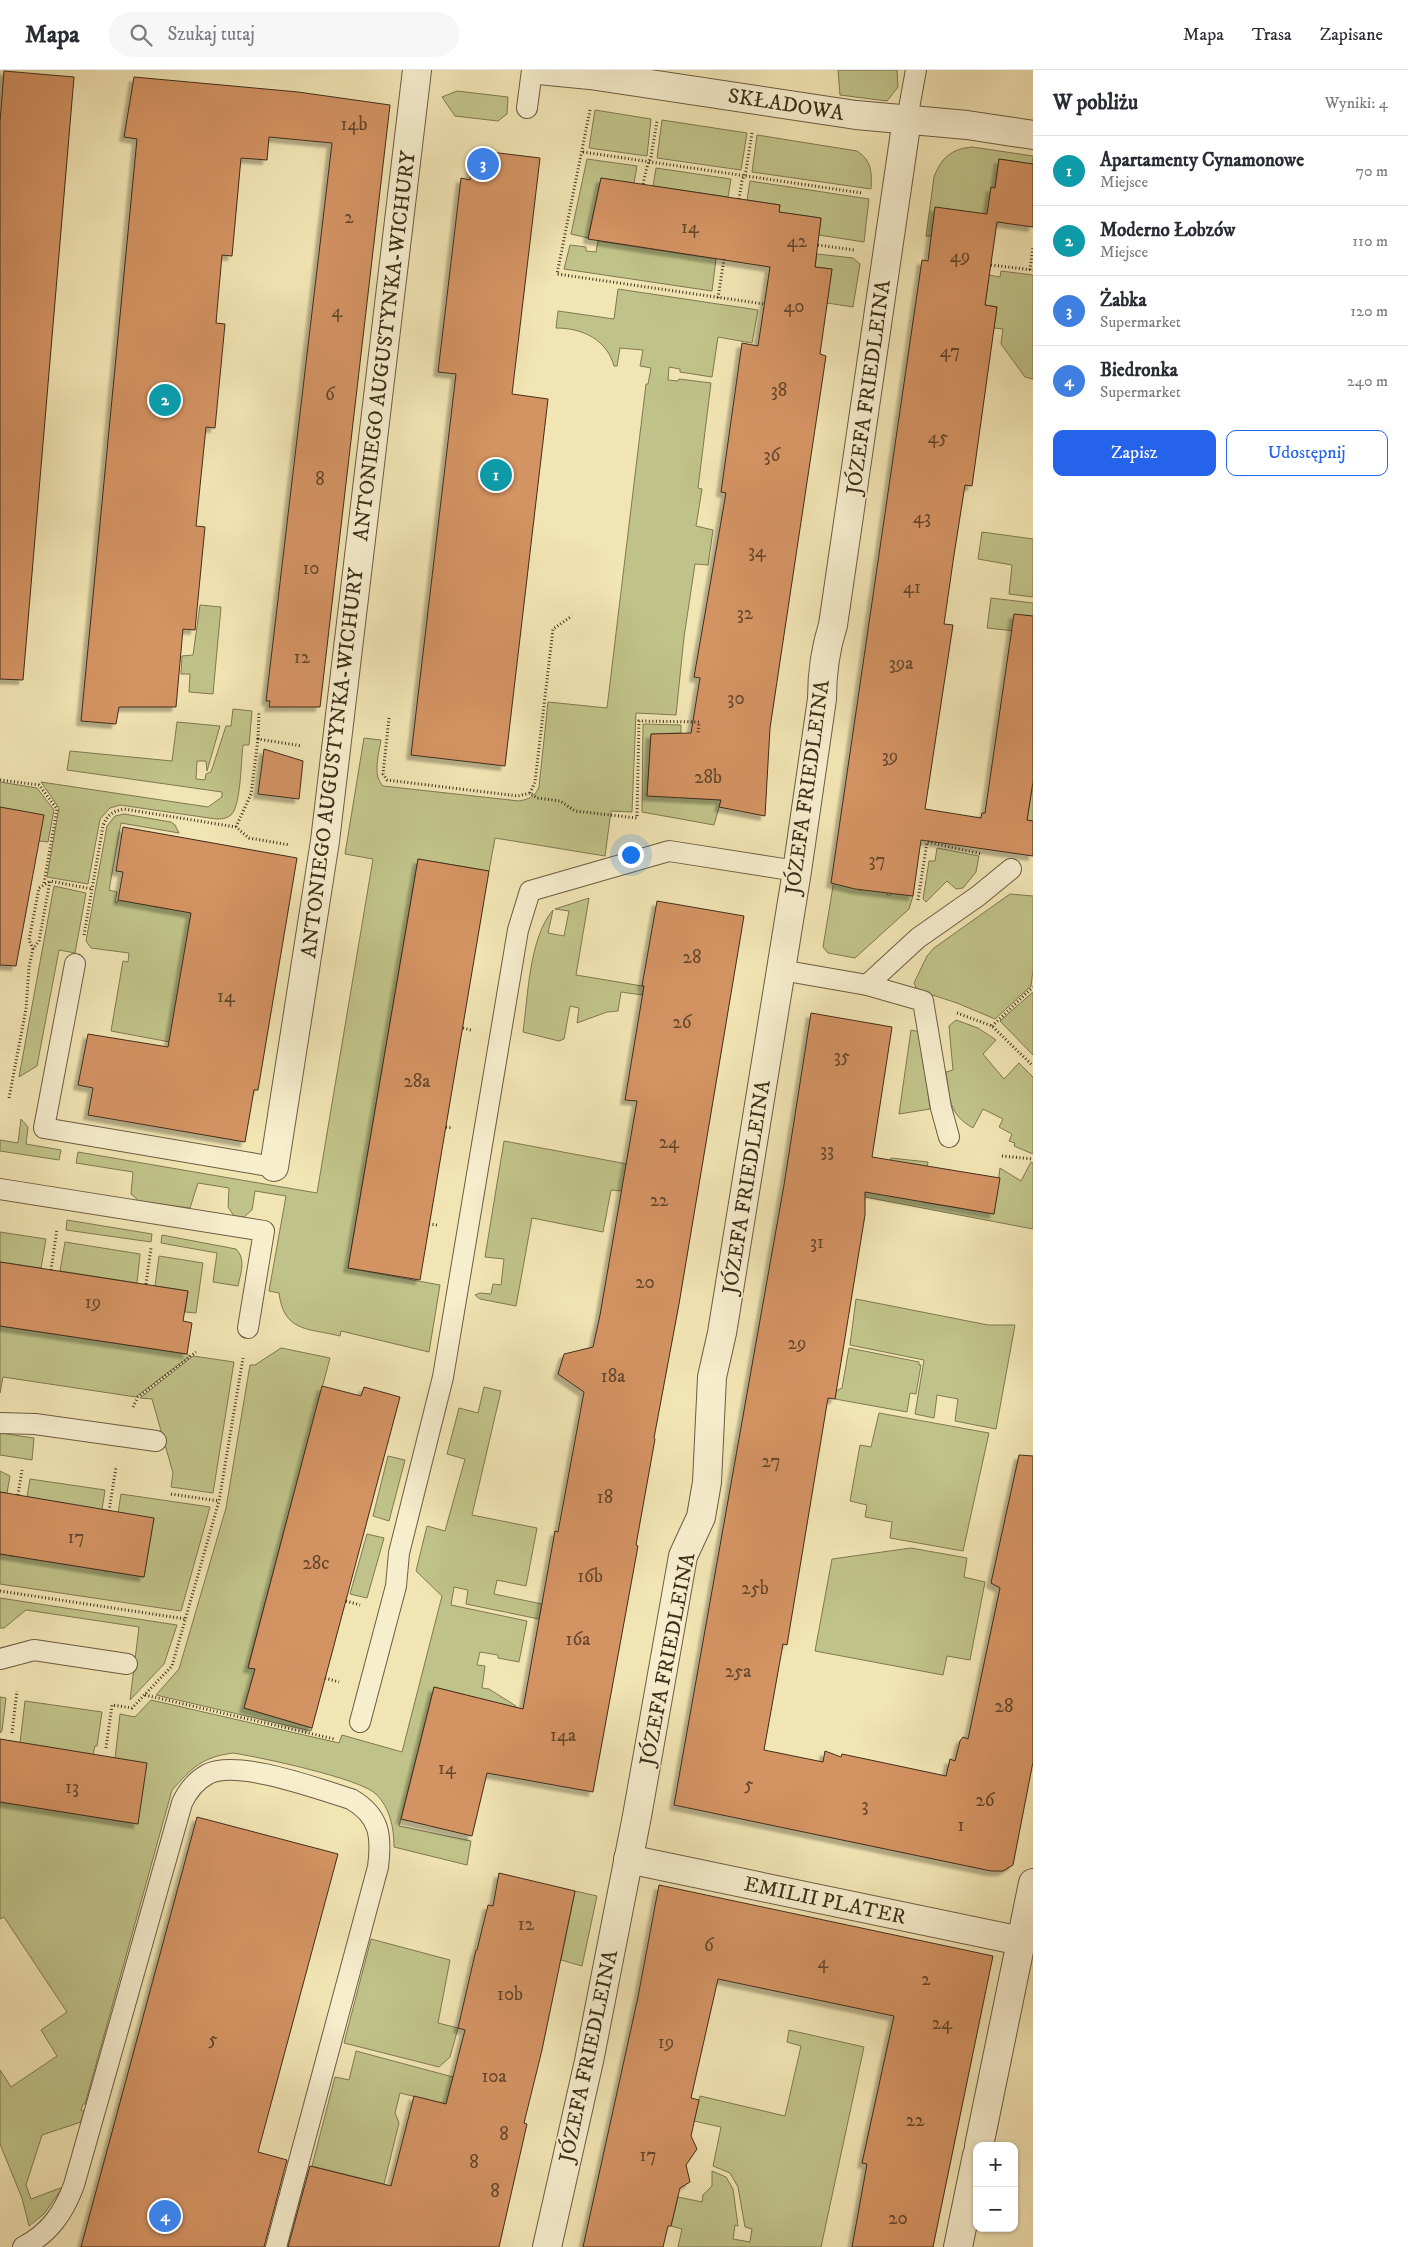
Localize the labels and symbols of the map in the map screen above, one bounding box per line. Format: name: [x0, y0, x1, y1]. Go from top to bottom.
street label: SKŁADOWA: [726, 83, 846, 127]
house number: 14b: [341, 113, 368, 136]
pin: 3: [467, 145, 499, 183]
street label: ANTONIEGO AUGUSTYNKA-WICHURY: [348, 149, 422, 543]
house number: 2: [344, 206, 354, 229]
house number: 14: [681, 216, 700, 239]
house number: 42: [787, 230, 808, 253]
house number: 49: [950, 245, 970, 268]
street label: JÓZEFA FRIEDLEINA: [839, 277, 897, 498]
house number: 40: [783, 295, 805, 318]
house number: 4: [332, 300, 344, 323]
house number: 47: [940, 340, 960, 363]
house number: 38: [771, 379, 787, 402]
pin: 2: [149, 381, 181, 419]
house number: 6: [325, 383, 336, 406]
house number: 45: [928, 426, 949, 449]
house number: 36: [764, 444, 782, 467]
pin: 1: [480, 456, 512, 494]
house number: 8: [315, 468, 325, 491]
house number: 43: [913, 506, 931, 529]
house number: 34: [748, 540, 767, 563]
house number: 10: [302, 557, 320, 580]
street label: ANTONIEGO AUGUSTYNKA-WICHURY: [296, 566, 370, 960]
house number: 41: [903, 576, 921, 599]
house number: 32: [737, 602, 754, 625]
house number: 12: [294, 646, 311, 669]
house number: 39a: [889, 652, 913, 675]
street label: JÓZEFA FRIEDLEINA: [778, 677, 836, 898]
house number: 30: [727, 687, 745, 710]
house number: 39: [882, 745, 898, 768]
house number: 28b: [694, 766, 722, 789]
your location: [618, 842, 644, 868]
house number: 37: [868, 849, 886, 872]
house number: 28: [683, 946, 701, 969]
house number: 14: [217, 985, 236, 1008]
house number: 26: [672, 1011, 693, 1034]
house number: 35: [834, 1045, 851, 1068]
house number: 28a: [404, 1070, 430, 1093]
street label: JÓZEFA FRIEDLEINA: [715, 1077, 777, 1298]
house number: 24: [659, 1131, 680, 1154]
house number: 33: [820, 1139, 834, 1162]
house number: 22: [650, 1189, 669, 1212]
house number: 31: [810, 1231, 824, 1254]
house number: 20: [635, 1271, 655, 1294]
house number: 19: [85, 1291, 101, 1314]
house number: 29: [788, 1332, 806, 1355]
house number: 18a: [601, 1365, 625, 1388]
house number: 27: [762, 1450, 780, 1473]
house number: 18: [597, 1486, 613, 1509]
house number: 17: [68, 1526, 85, 1549]
street label: JÓZEFA FRIEDLEINA: [632, 1550, 701, 1770]
house number: 28c: [302, 1552, 330, 1575]
house number: 16b: [577, 1565, 603, 1588]
house number: 25b: [741, 1577, 769, 1600]
house number: 16a: [566, 1628, 590, 1651]
house number: 25a: [725, 1660, 751, 1683]
house number: 28: [995, 1695, 1013, 1718]
house number: 14a: [550, 1724, 576, 1747]
house number: 14: [438, 1757, 457, 1780]
house number: 5: [744, 1773, 754, 1796]
house number: 13: [65, 1776, 79, 1799]
house number: 26: [975, 1789, 996, 1812]
house number: 3: [861, 1794, 869, 1817]
house number: 1: [958, 1814, 965, 1837]
street label: EMILII PLATER: [741, 1871, 908, 1931]
house number: 12: [518, 1913, 535, 1936]
house number: 6: [704, 1934, 715, 1957]
street label: JÓZEFA FRIEDLEINA: [551, 1947, 624, 2167]
house number: 4: [818, 1951, 830, 1974]
house number: 2: [921, 1968, 931, 1991]
house number: 10b: [497, 1983, 523, 2006]
house number: 24: [932, 2012, 953, 2035]
house number: 5: [208, 2028, 218, 2051]
house number: 19: [658, 2031, 674, 2054]
house number: 10a: [481, 2065, 507, 2088]
house number: 22: [906, 2109, 925, 2132]
house number: 8: [499, 2123, 509, 2146]
house number: 17: [640, 2144, 657, 2167]
house number: 8: [469, 2151, 479, 2174]
house number: 8: [490, 2180, 500, 2203]
pin: 4: [149, 2197, 181, 2235]
house number: 20: [888, 2207, 908, 2230]

